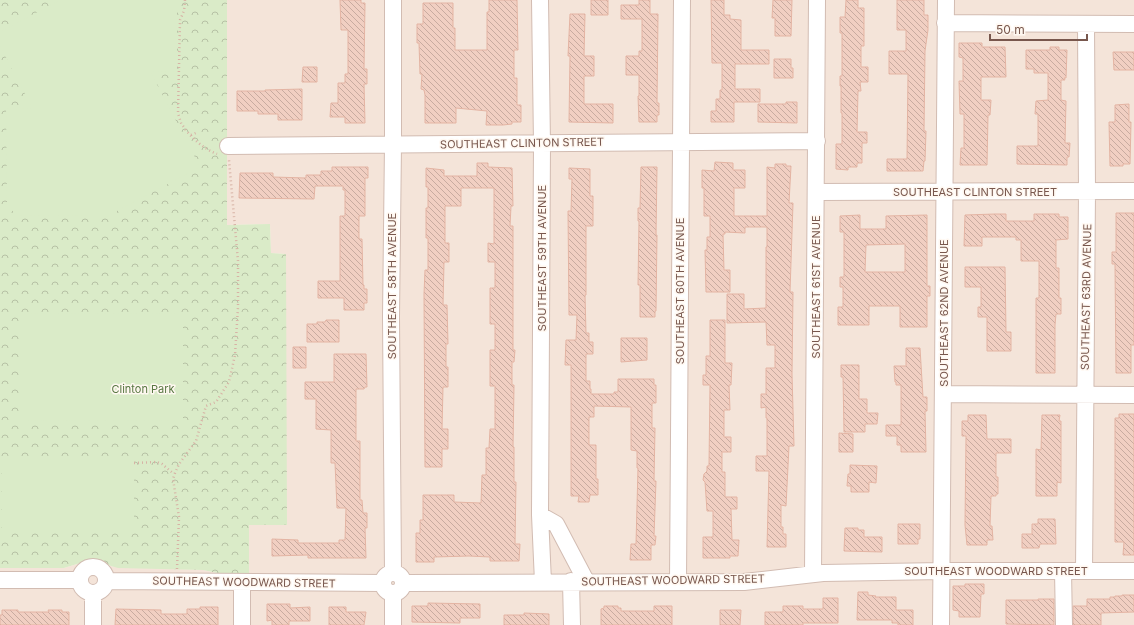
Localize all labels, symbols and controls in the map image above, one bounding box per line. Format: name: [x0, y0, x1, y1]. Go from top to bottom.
scale bar: [990, 16, 1087, 42]
text: 50 m: [996, 22, 1025, 37]
street label: SOUTHEAST CLINTON STREET: [440, 135, 604, 151]
street label: SOUTHEAST 59TH AVENUE: [535, 185, 549, 331]
street label: SOUTHEAST CLINTON STREET: [893, 185, 1057, 199]
street label: SOUTHEAST 58TH AVENUE: [385, 213, 399, 359]
street label: SOUTHEAST 61ST AVENUE: [809, 215, 823, 359]
street label: SOUTHEAST 60TH AVENUE: [673, 218, 687, 364]
street label: SOUTHEAST 63RD AVENUE: [1078, 224, 1094, 370]
street label: SOUTHEAST 62ND AVENUE: [937, 239, 951, 387]
park label: Clinton Park: [111, 382, 175, 396]
street label: SOUTHEAST WOODWARD STREET: [904, 564, 1088, 578]
street label: SOUTHEAST WOODWARD STREET: [581, 571, 765, 589]
street label: SOUTHEAST WOODWARD STREET: [152, 573, 336, 591]

